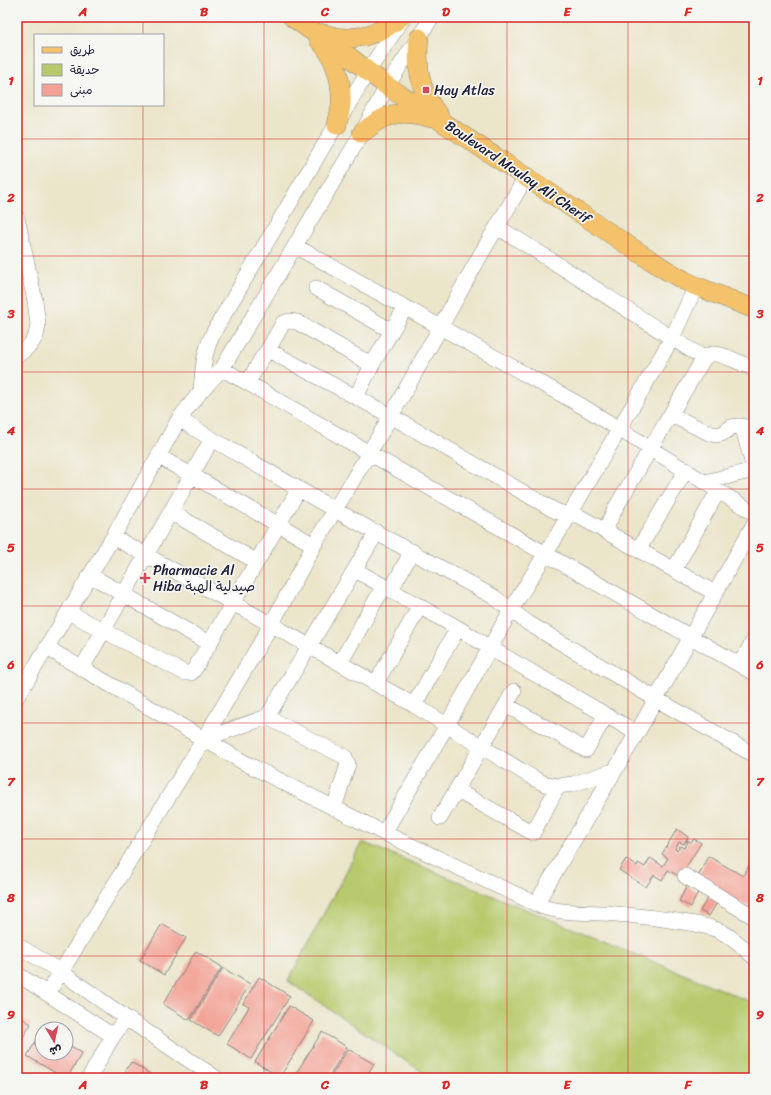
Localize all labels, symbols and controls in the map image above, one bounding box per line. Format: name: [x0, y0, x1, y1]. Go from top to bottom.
text: A: [78, 0, 87, 23]
text: B: [200, 0, 209, 23]
text: C: [320, 0, 330, 23]
text: D: [442, 0, 450, 23]
text: E: [563, 0, 572, 23]
text: F: [683, 0, 692, 23]
legend: [34, 34, 164, 106]
text: طريق: [70, 39, 95, 61]
text: حديقة: [70, 59, 99, 81]
text: 1: [8, 69, 14, 92]
text: 1: [757, 69, 763, 92]
place label: Hay Atlas: [434, 78, 495, 103]
text: مبنى: [70, 79, 93, 101]
marker: Hay Atlas: [421, 85, 431, 95]
street label: Boulevard Moulay Ali Cherif: [440, 114, 598, 231]
text: 2: [6, 186, 15, 209]
text: 2: [755, 186, 764, 209]
text: 3: [6, 302, 15, 325]
text: 3: [755, 302, 764, 325]
text: 4: [6, 419, 16, 442]
text: 4: [755, 419, 765, 442]
text: 5: [7, 536, 15, 559]
text: 5: [756, 536, 764, 559]
place label: Pharmacie Al Hiba صيدلية الهبة: [153, 558, 255, 599]
marker: Pharmacie Al Hiba صيدلية الهبة: [140, 573, 150, 583]
text: 6: [6, 653, 15, 676]
text: 6: [755, 653, 764, 676]
text: 7: [7, 770, 16, 793]
text: 7: [756, 770, 765, 793]
text: 8: [6, 886, 15, 909]
text: 8: [755, 886, 764, 909]
text: 9: [7, 1003, 15, 1026]
text: 9: [756, 1003, 764, 1026]
north arrow: [34, 1021, 74, 1061]
text: ش: [48, 1040, 63, 1061]
text: A: [78, 1073, 87, 1095]
text: B: [200, 1073, 209, 1095]
text: C: [320, 1073, 330, 1095]
text: D: [442, 1073, 450, 1095]
text: E: [563, 1073, 572, 1095]
text: F: [683, 1073, 692, 1095]

